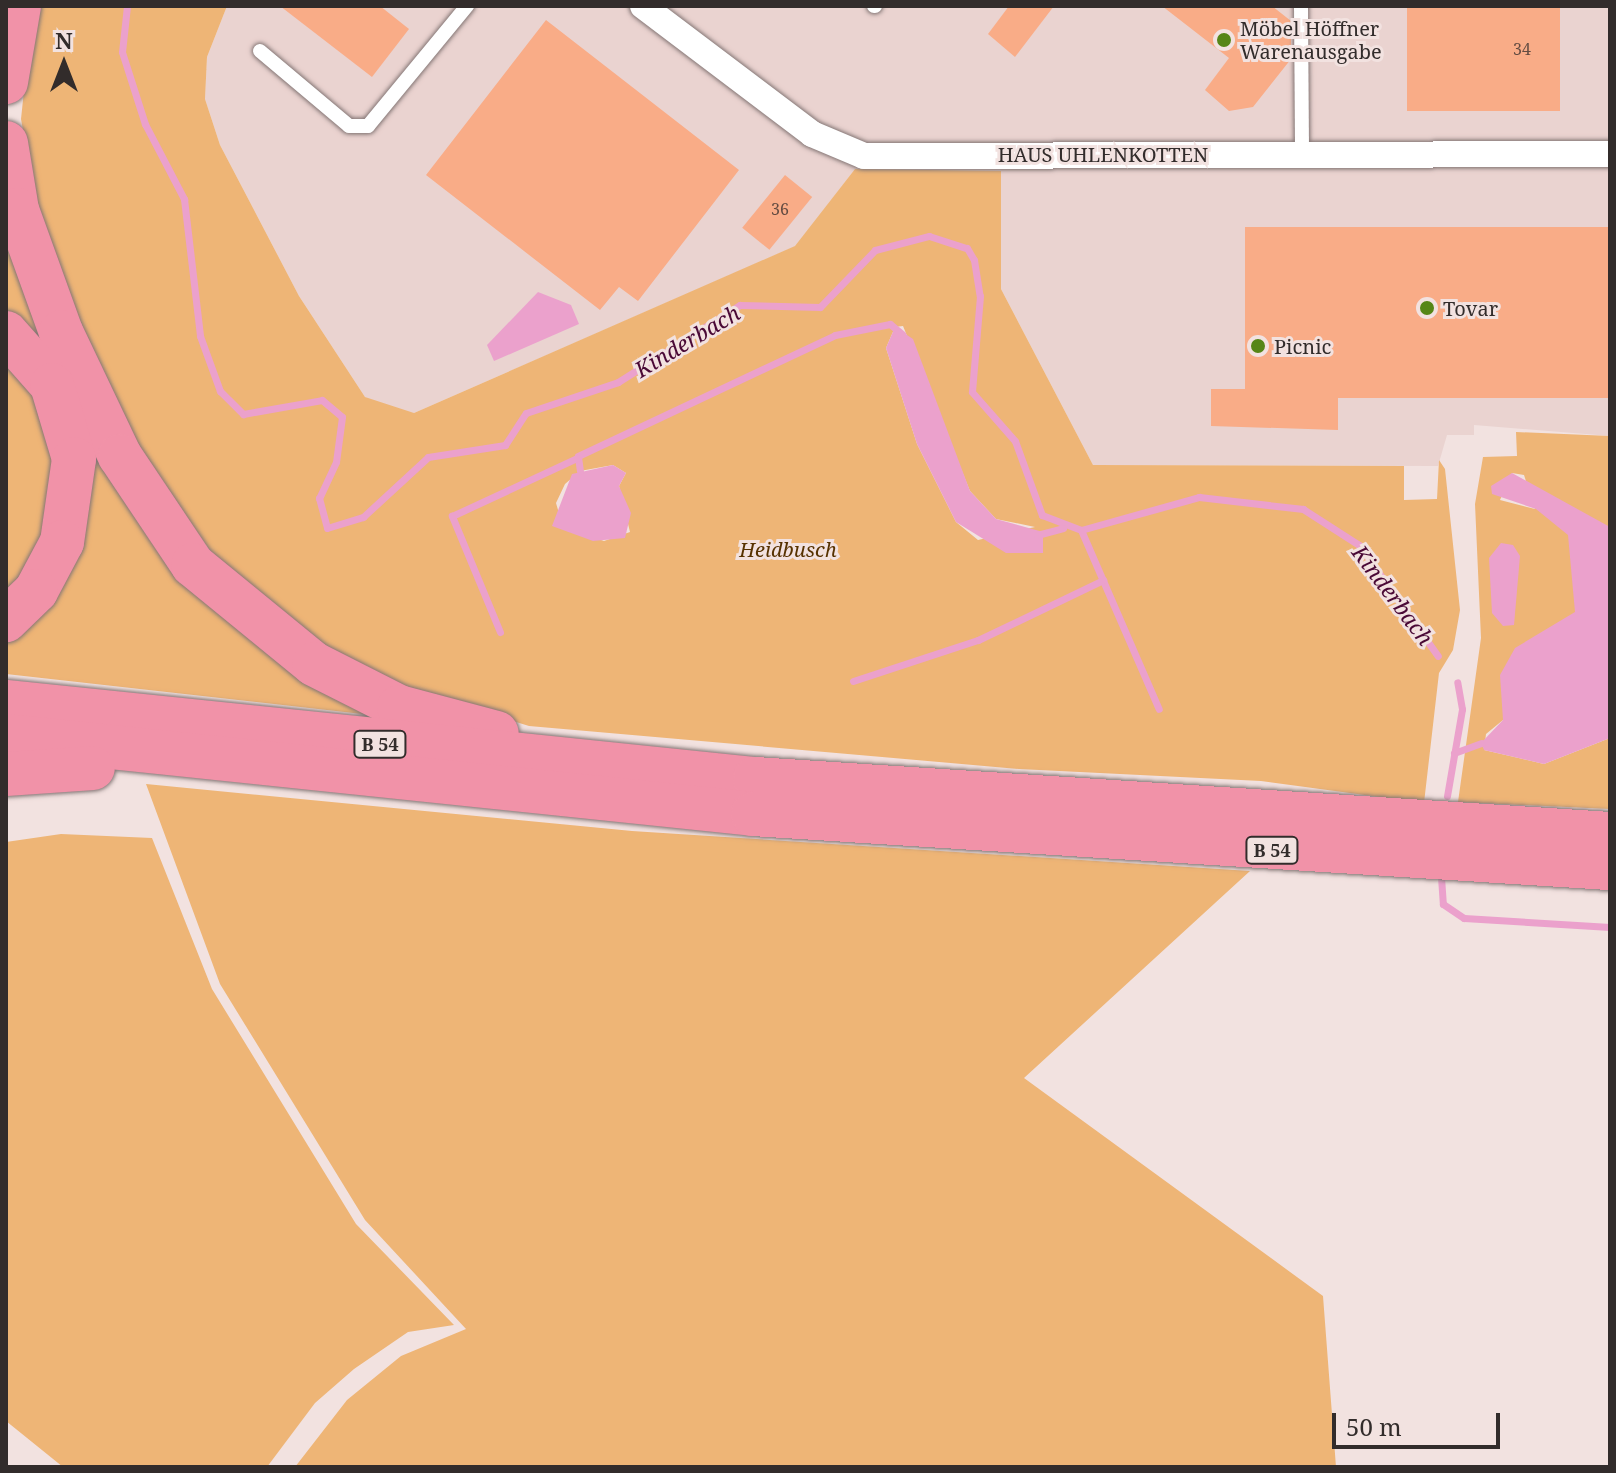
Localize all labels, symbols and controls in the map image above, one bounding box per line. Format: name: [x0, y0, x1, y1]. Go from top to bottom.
place label: Möbel Höffner Warenausgabe: [1240, 16, 1382, 63]
north arrow: [24, 24, 104, 104]
text: N: [55, 25, 73, 55]
marker: Möbel Höffner Warenausgabe: [1215, 31, 1233, 49]
house number: 34: [1513, 39, 1531, 59]
street label: HAUS UHLENKOTTEN: [998, 142, 1208, 166]
house number: 36: [771, 199, 789, 219]
place label: Tovar: [1443, 296, 1498, 320]
water label: Kinderbach: [630, 299, 744, 383]
marker: Tovar: [1418, 299, 1436, 317]
place label: Picnic: [1274, 334, 1331, 358]
marker: Picnic: [1249, 337, 1267, 355]
park label: Heidbusch: [739, 537, 837, 561]
water label: Kinderbach: [1347, 540, 1439, 650]
road number: B 54: [352, 730, 408, 758]
road number: B 54: [1244, 836, 1300, 864]
scale bar: [1336, 1397, 1504, 1447]
text: 50 m: [1346, 1410, 1402, 1443]

